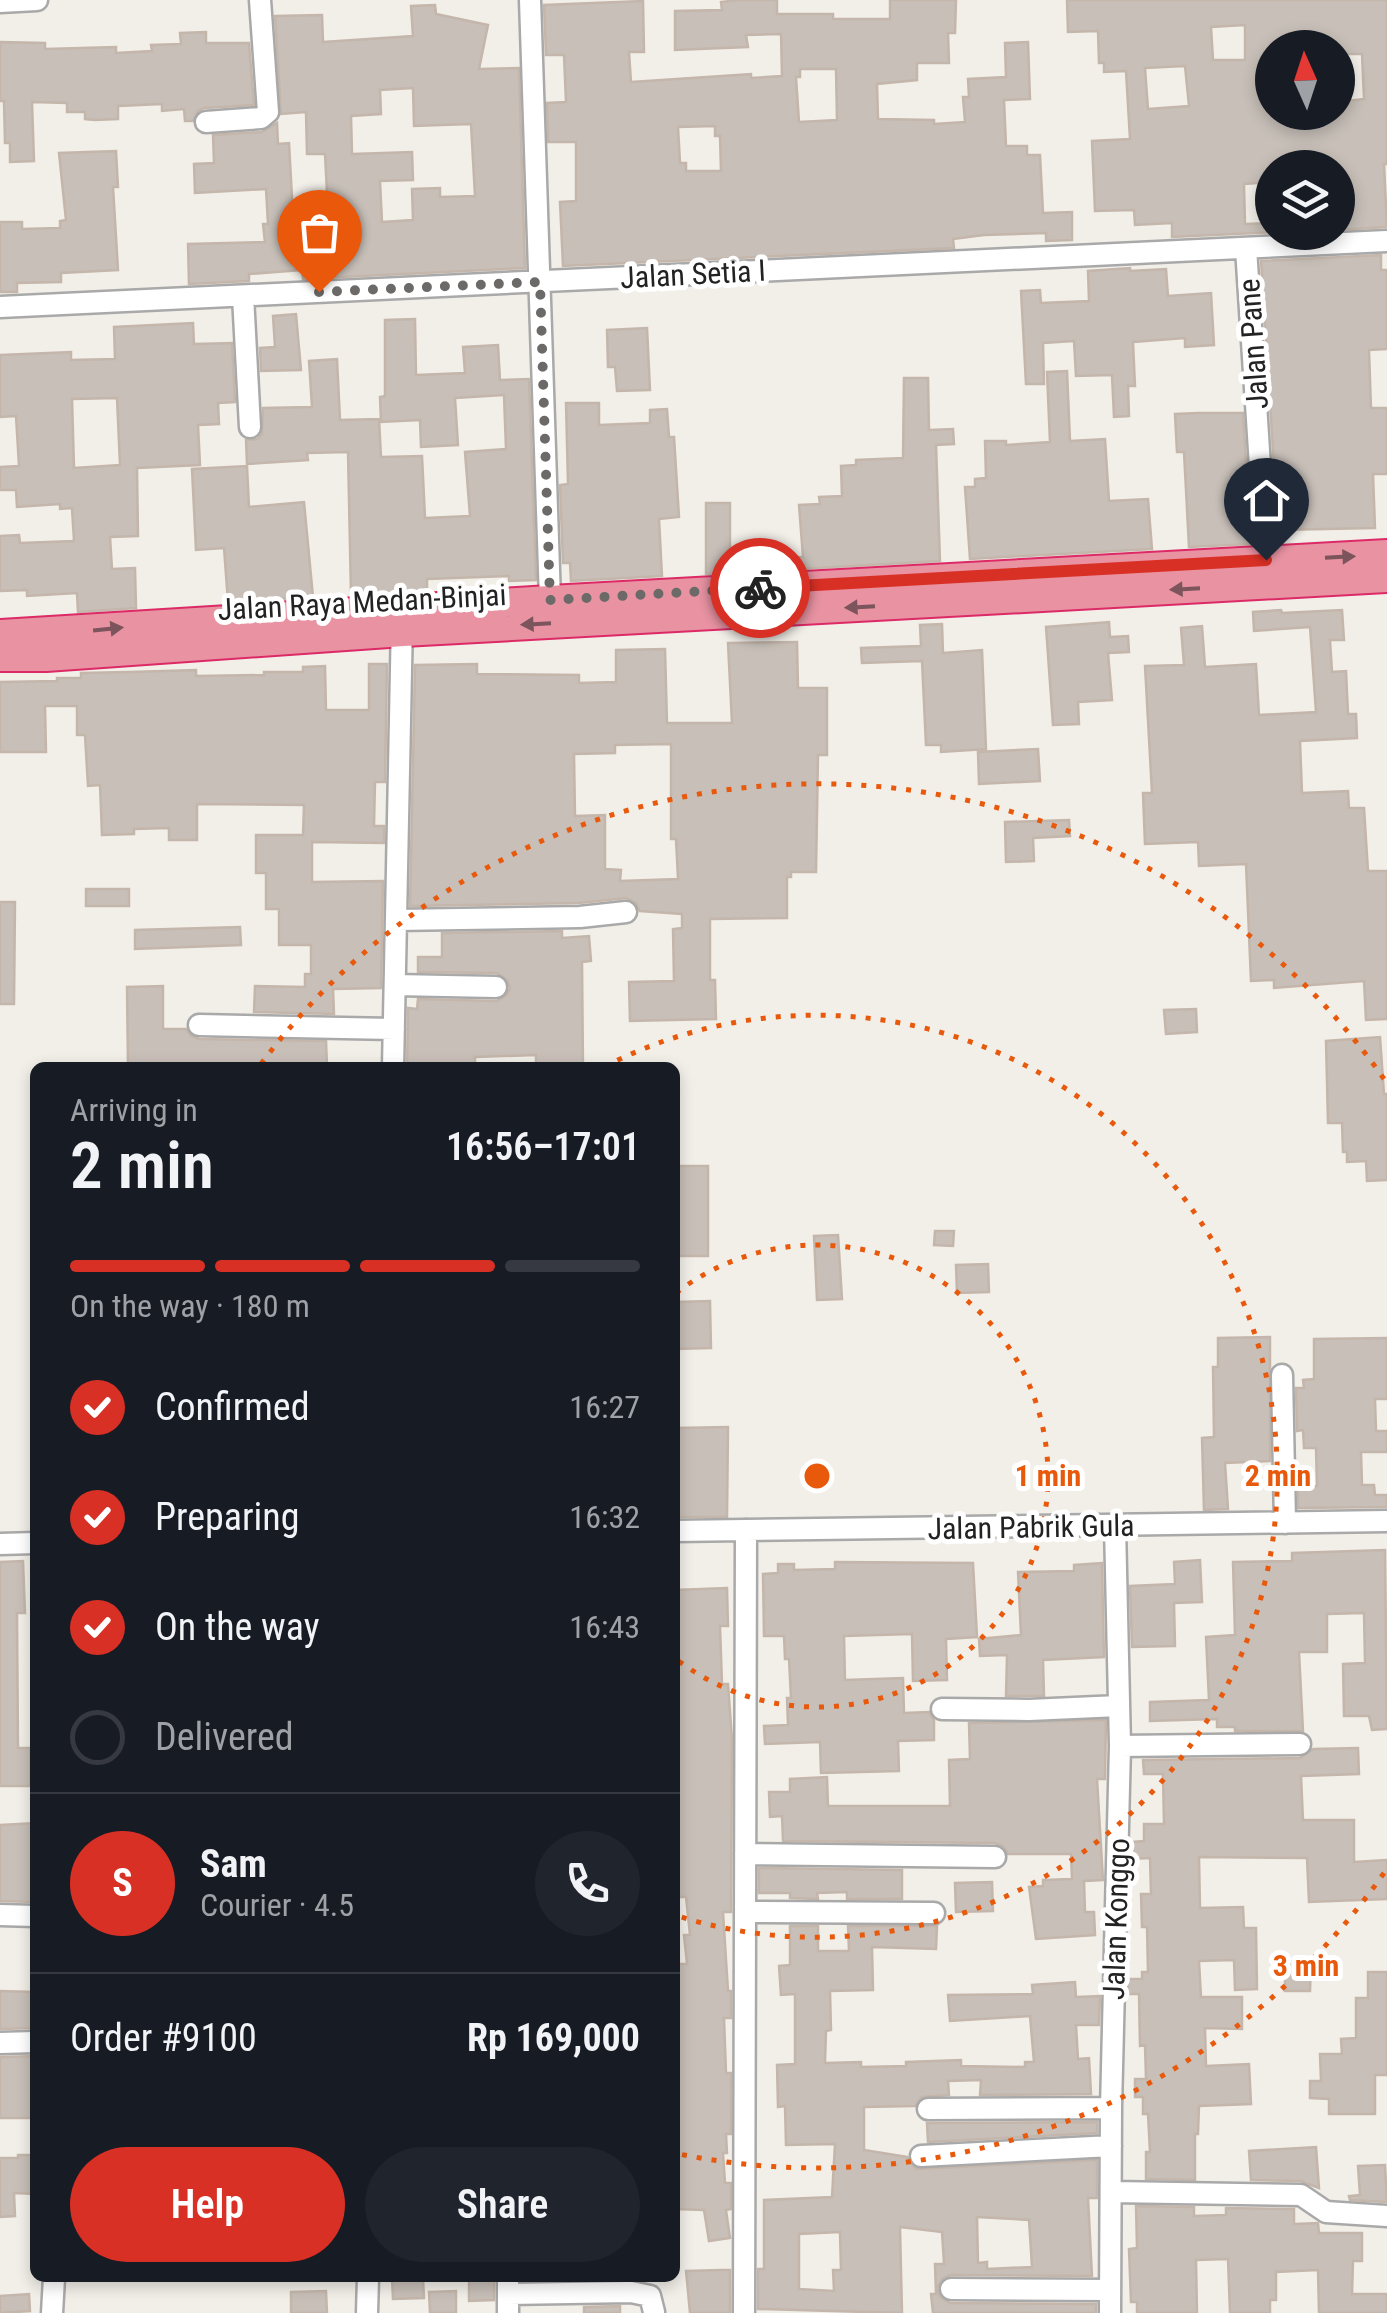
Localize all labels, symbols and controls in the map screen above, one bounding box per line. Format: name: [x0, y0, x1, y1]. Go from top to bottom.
north arrow: [1255, 30, 1355, 130]
map controls: [1255, 30, 1355, 250]
button: layers: [1255, 150, 1355, 250]
pin: [277, 190, 362, 293]
icon: bag: [292, 205, 347, 260]
street label: Jalan Setia I: [619, 253, 767, 295]
street label: Jalan Pane: [1231, 277, 1275, 411]
pin: [1224, 458, 1309, 561]
icon: home: [1239, 473, 1294, 528]
courier: [710, 538, 810, 638]
one-way arrow: [1325, 549, 1357, 565]
icon: bike: [733, 561, 788, 616]
street label: Jalan Raya Medan-Binjai: [217, 577, 507, 627]
one-way arrow: [1168, 581, 1200, 597]
one-way arrow: [844, 599, 876, 615]
one-way arrow: [519, 616, 551, 632]
one-way arrow: [92, 620, 124, 636]
text: Arriving in: [70, 1091, 198, 1129]
text: 16:56–17:01: [446, 1125, 640, 1169]
text: 2 min: [70, 1128, 214, 1204]
text: On the way · 180 m: [70, 1287, 310, 1325]
icon: check: [70, 1380, 125, 1435]
text: Confirmed: [155, 1385, 310, 1429]
text: 16:27: [569, 1388, 640, 1426]
centre of rings: [799, 1458, 835, 1494]
text: 1 min: [1015, 1458, 1081, 1493]
text: 2 min: [1245, 1458, 1311, 1493]
icon: check: [70, 1490, 125, 1545]
text: Preparing: [155, 1495, 300, 1539]
text: 16:32: [569, 1498, 640, 1536]
street label: Jalan Pabrik Gula: [927, 1508, 1135, 1546]
icon: check: [70, 1600, 125, 1655]
text: On the way: [155, 1605, 320, 1649]
text: 16:43: [569, 1608, 640, 1646]
text: Delivered: [155, 1715, 294, 1759]
button: phone: [535, 1831, 640, 1936]
street label: Jalan Konggo: [1096, 1838, 1136, 2000]
text: Sam: [200, 1842, 267, 1886]
text: S: [112, 1861, 133, 1905]
text: Courier · 4.5: [200, 1886, 354, 1924]
text: 3 min: [1273, 1948, 1339, 1983]
text: Order #9100: [70, 2016, 257, 2060]
text: Rp 169,000: [467, 2016, 640, 2060]
button: Help: [70, 2147, 345, 2262]
button: Share: [365, 2147, 640, 2262]

